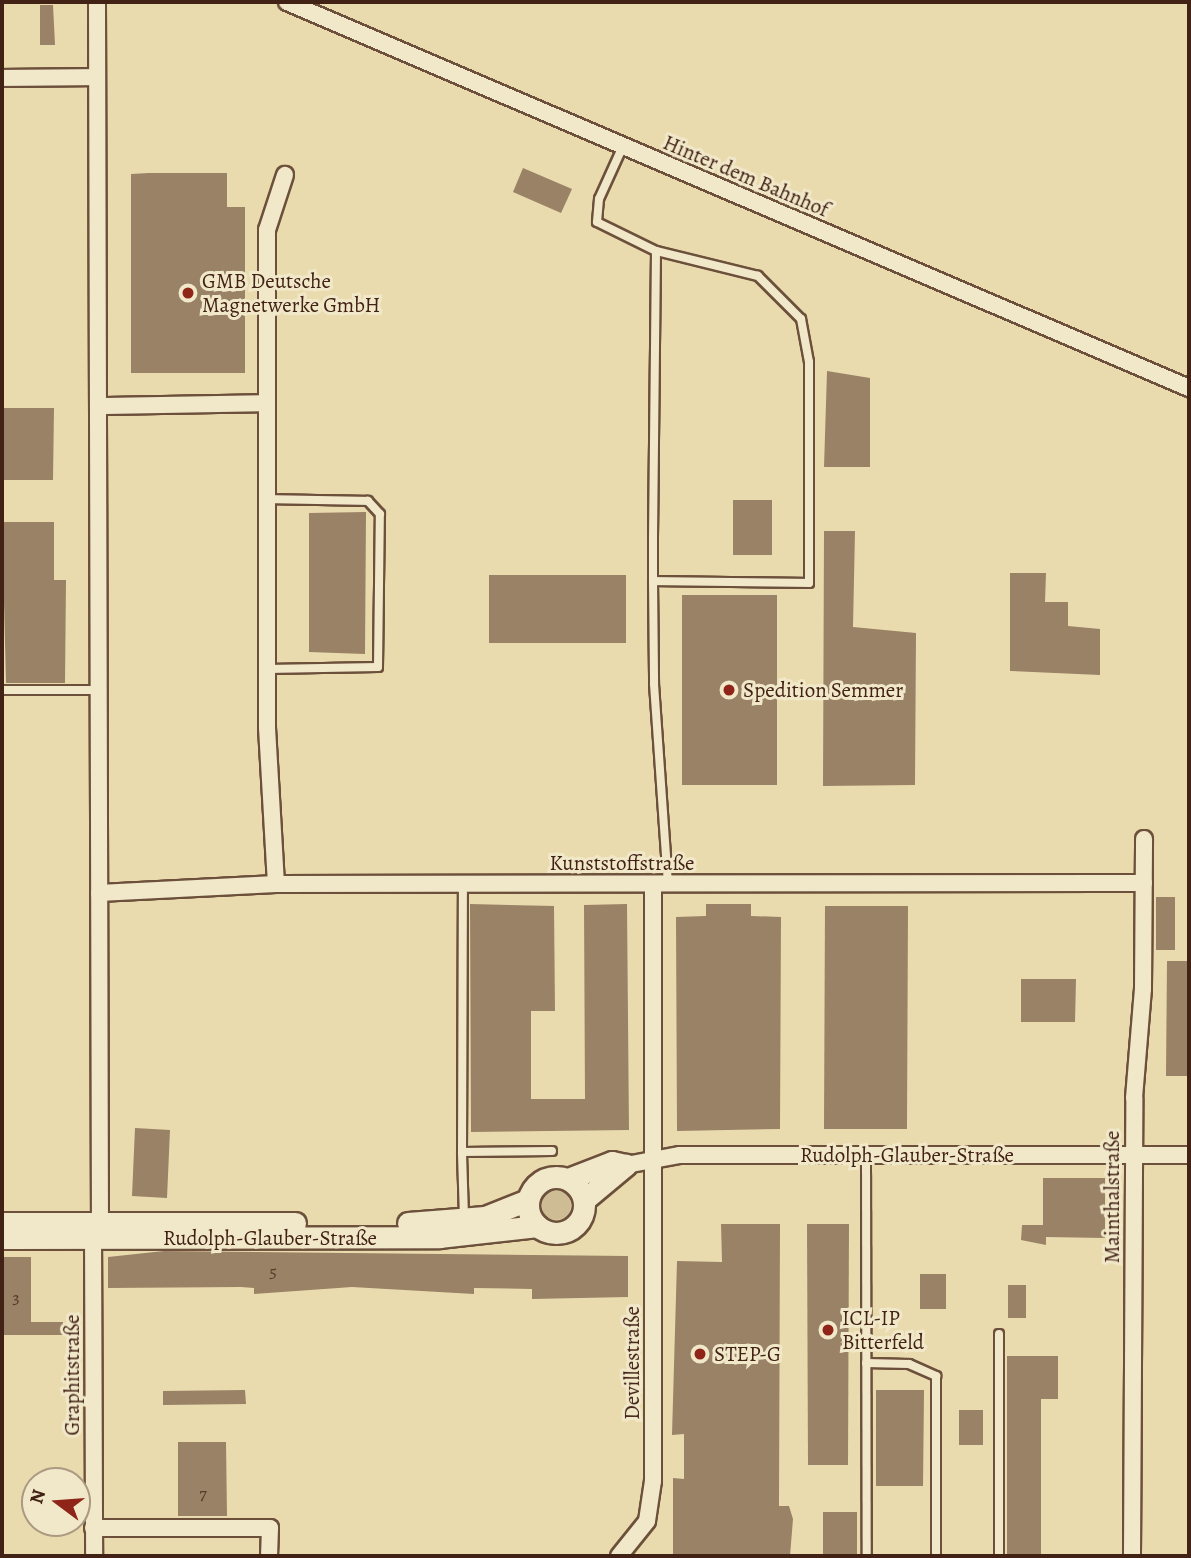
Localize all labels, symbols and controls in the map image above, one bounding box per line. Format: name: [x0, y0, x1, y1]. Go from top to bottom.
street label: Hinter dem Bahnhof: [659, 130, 833, 222]
place label: GMB Deutsche Magnetwerke GmbH: [202, 268, 380, 318]
marker: GMB Deutsche Magnetwerke GmbH: [180, 285, 196, 301]
place label: Spedition Semmer: [743, 677, 903, 703]
marker: Spedition Semmer: [721, 682, 737, 698]
street label: Kunststoffstraße: [550, 850, 694, 876]
street label: Mainthalstraße: [1099, 1131, 1125, 1263]
street label: Rudolph-Glauber-Straße: [800, 1142, 1014, 1168]
street label: Rudolph-Glauber-Straße: [163, 1225, 377, 1251]
house number: 5: [269, 1260, 277, 1282]
house number: 3: [12, 1286, 20, 1308]
place label: ICL-IP Bitterfeld: [842, 1305, 924, 1355]
street label: Devillestraße: [619, 1306, 645, 1420]
street label: Graphitstraße: [59, 1314, 85, 1436]
marker: ICL-IP Bitterfeld: [820, 1322, 836, 1338]
place label: STEP-G: [714, 1341, 781, 1367]
marker: STEP-G: [692, 1346, 708, 1362]
north arrow: [21, 1467, 91, 1537]
house number: 7: [199, 1482, 207, 1504]
text: N: [23, 1487, 52, 1507]

